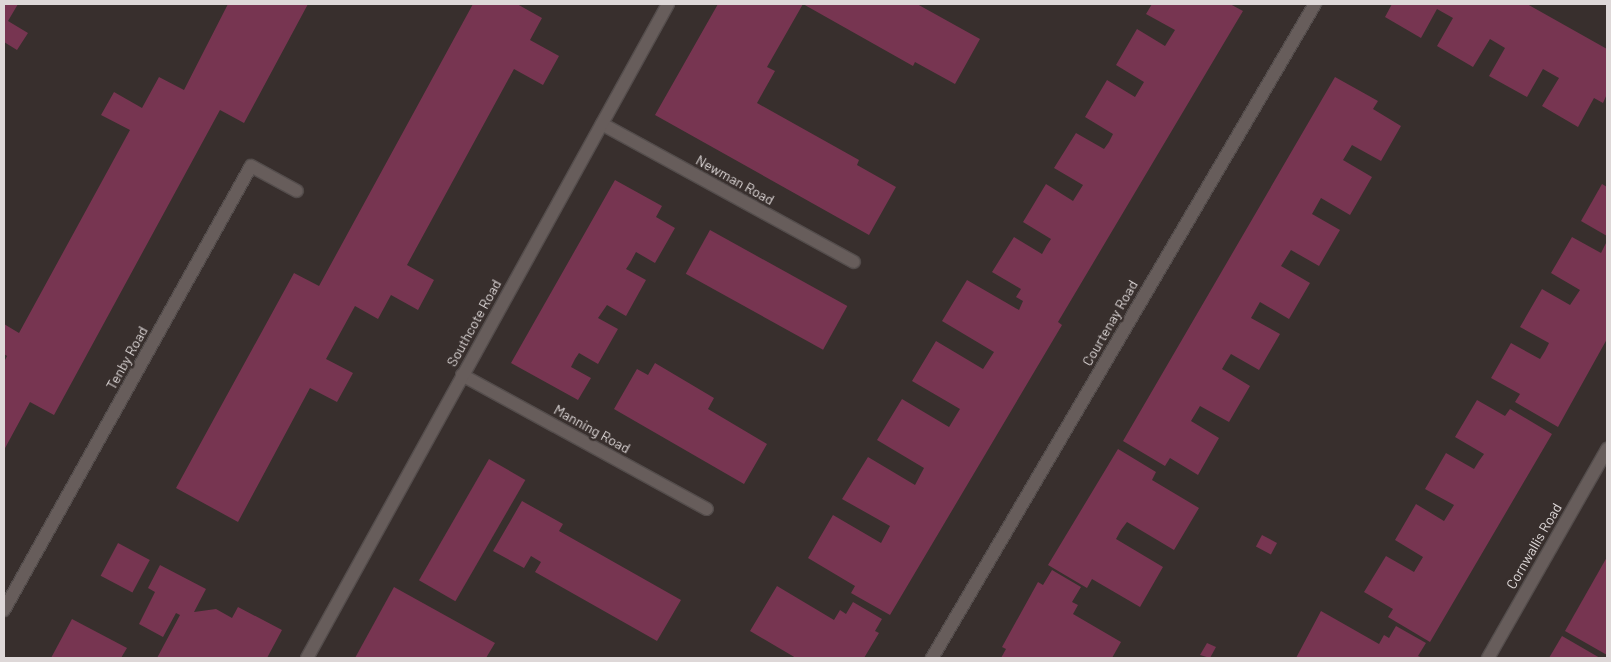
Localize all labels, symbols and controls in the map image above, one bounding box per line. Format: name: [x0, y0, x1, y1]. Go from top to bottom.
street label: Newman Road: [693, 152, 777, 208]
street label: Southcote Road: [443, 277, 505, 369]
street label: Courtenay Road: [1079, 277, 1141, 369]
street label: Tenby Road: [103, 323, 151, 393]
street label: Manning Road: [551, 401, 633, 457]
street label: Cornwallis Road: [1503, 500, 1565, 592]

